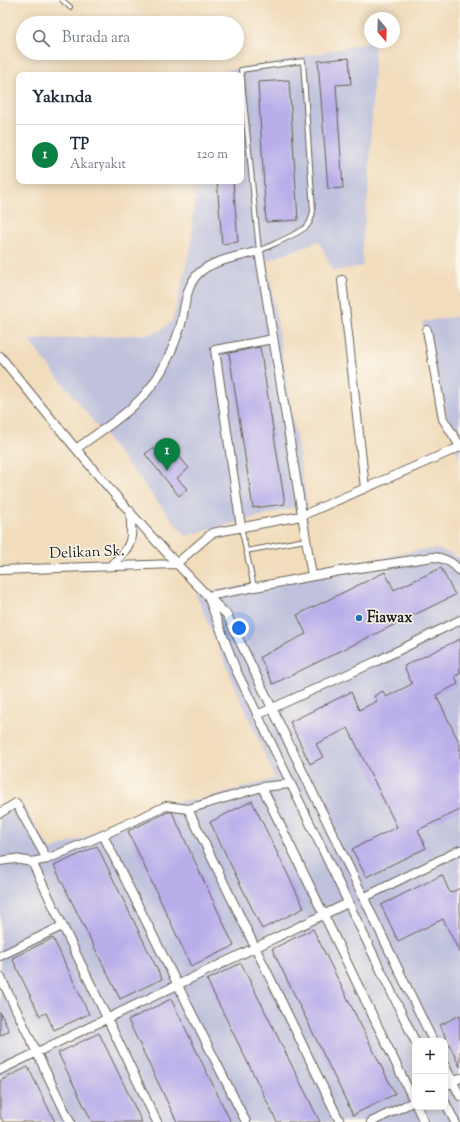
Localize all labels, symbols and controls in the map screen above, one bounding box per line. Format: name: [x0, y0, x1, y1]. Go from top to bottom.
north arrow: [364, 12, 400, 48]
search box: [16, 16, 244, 60]
icon: search: [30, 27, 52, 49]
text: Burada ara: [62, 28, 130, 49]
text: Yakında: [32, 86, 92, 110]
text: TP: [70, 135, 89, 156]
text: 1: [43, 146, 47, 164]
text: 120 m: [197, 146, 228, 164]
text: Akaryakıt: [70, 156, 126, 174]
pin: 1: [154, 438, 180, 471]
street label: Delikan Sk.: [49, 541, 125, 565]
place label: Fiawax: [367, 608, 413, 629]
marker: Fiawax: [354, 613, 364, 623]
your location: [229, 618, 249, 638]
map controls: [412, 1038, 448, 1110]
button: +: [412, 1038, 448, 1074]
button: −: [412, 1074, 448, 1110]

